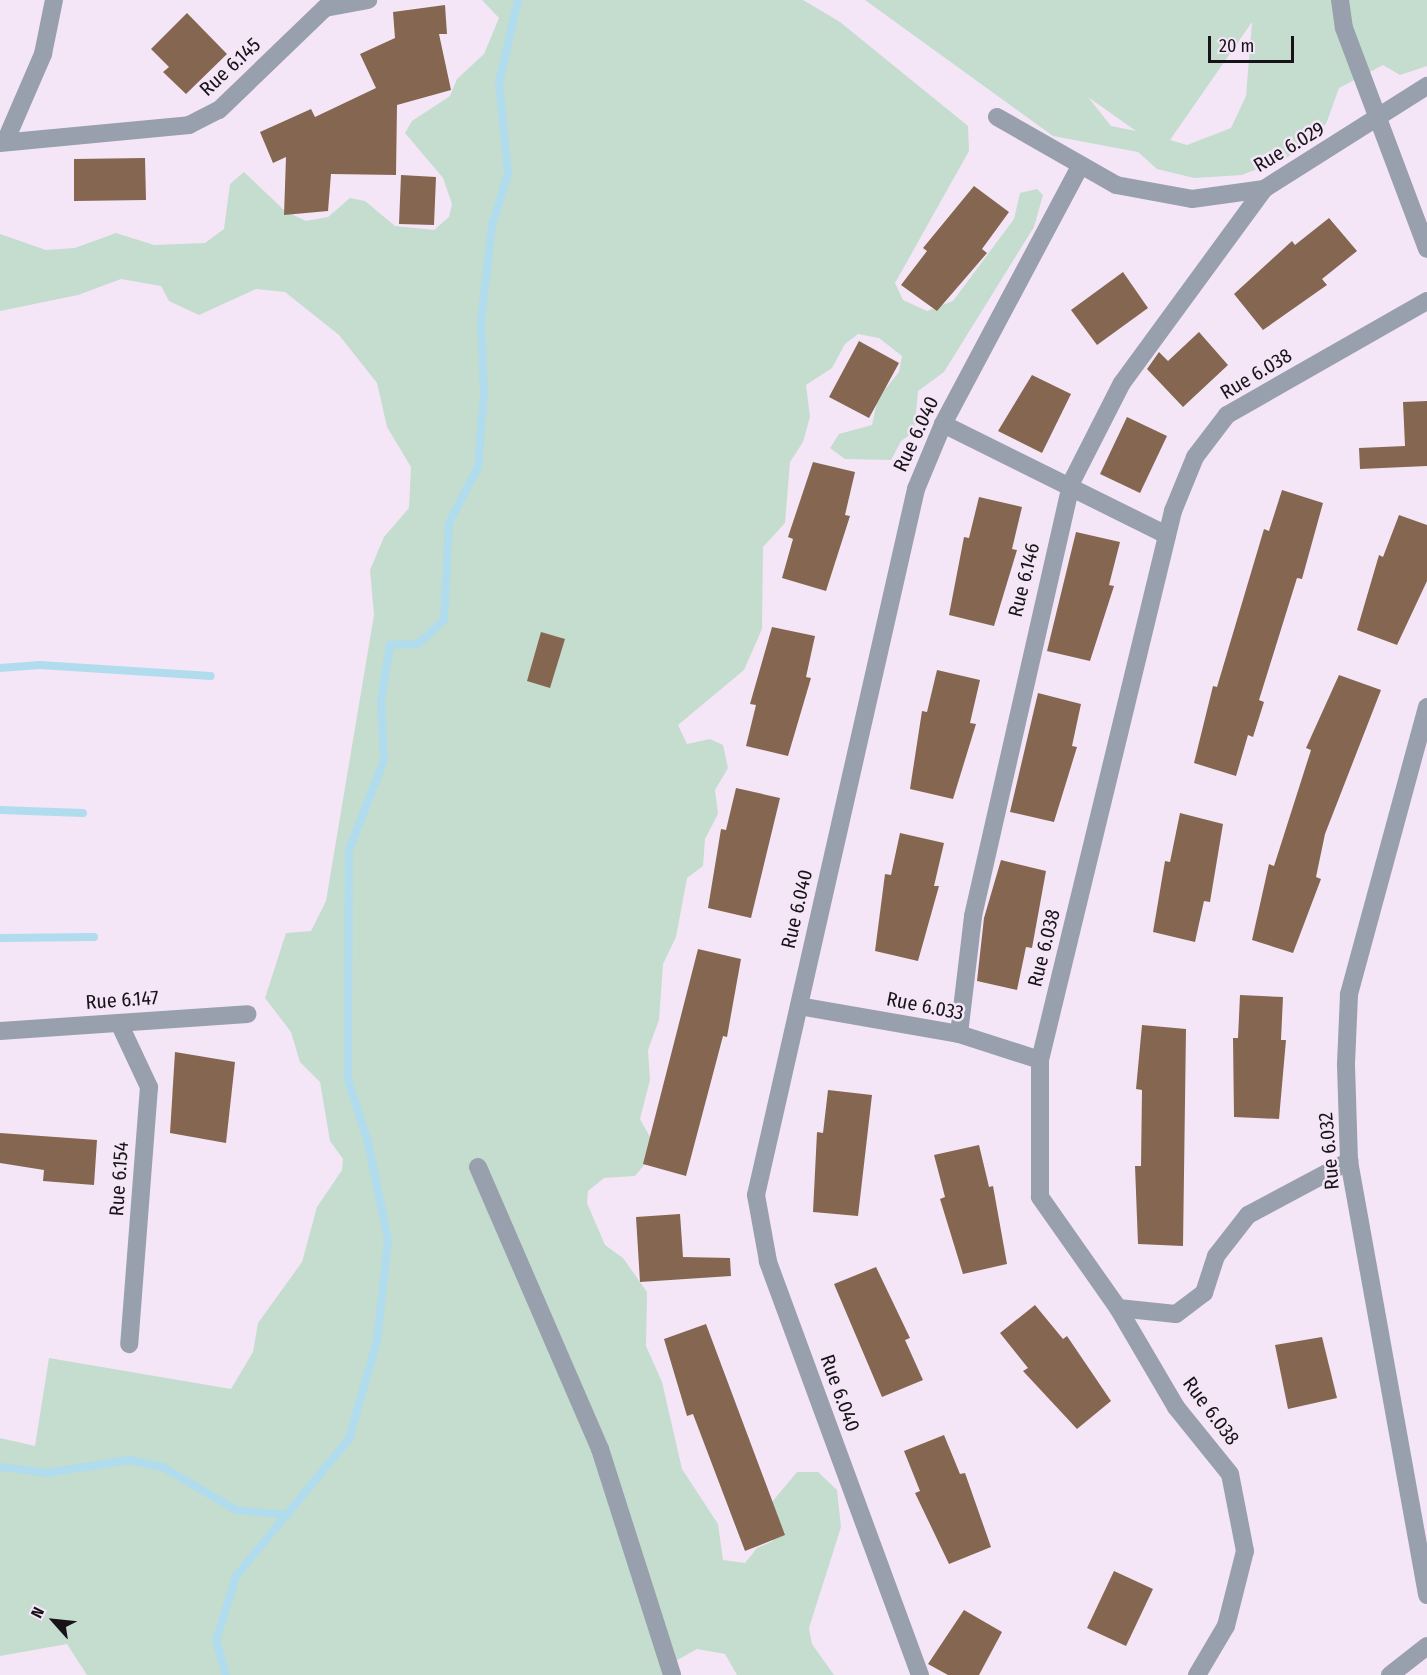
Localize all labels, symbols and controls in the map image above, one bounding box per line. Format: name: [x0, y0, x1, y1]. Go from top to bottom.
scale bar: [1211, 24, 1296, 62]
street label: Rue 6.145: [195, 33, 265, 101]
text: 20 m: [1219, 35, 1254, 57]
street label: Rue 6.029: [1249, 117, 1329, 177]
street label: Rue 6.038: [1216, 343, 1296, 405]
street label: Rue 6.040: [888, 393, 944, 475]
street label: Rue 6.146: [1003, 540, 1045, 620]
street label: Rue 6.040: [776, 867, 818, 951]
street label: Rue 6.038: [1023, 907, 1065, 989]
street label: Rue 6.147: [85, 985, 159, 1015]
street label: Rue 6.033: [884, 987, 966, 1025]
street label: Rue 6.032: [1314, 1111, 1344, 1191]
street label: Rue 6.154: [104, 1141, 134, 1217]
street label: Rue 6.040: [815, 1351, 865, 1435]
street label: Rue 6.038: [1178, 1372, 1244, 1450]
north arrow: [24, 1591, 84, 1651]
text: N: [27, 1604, 48, 1621]

